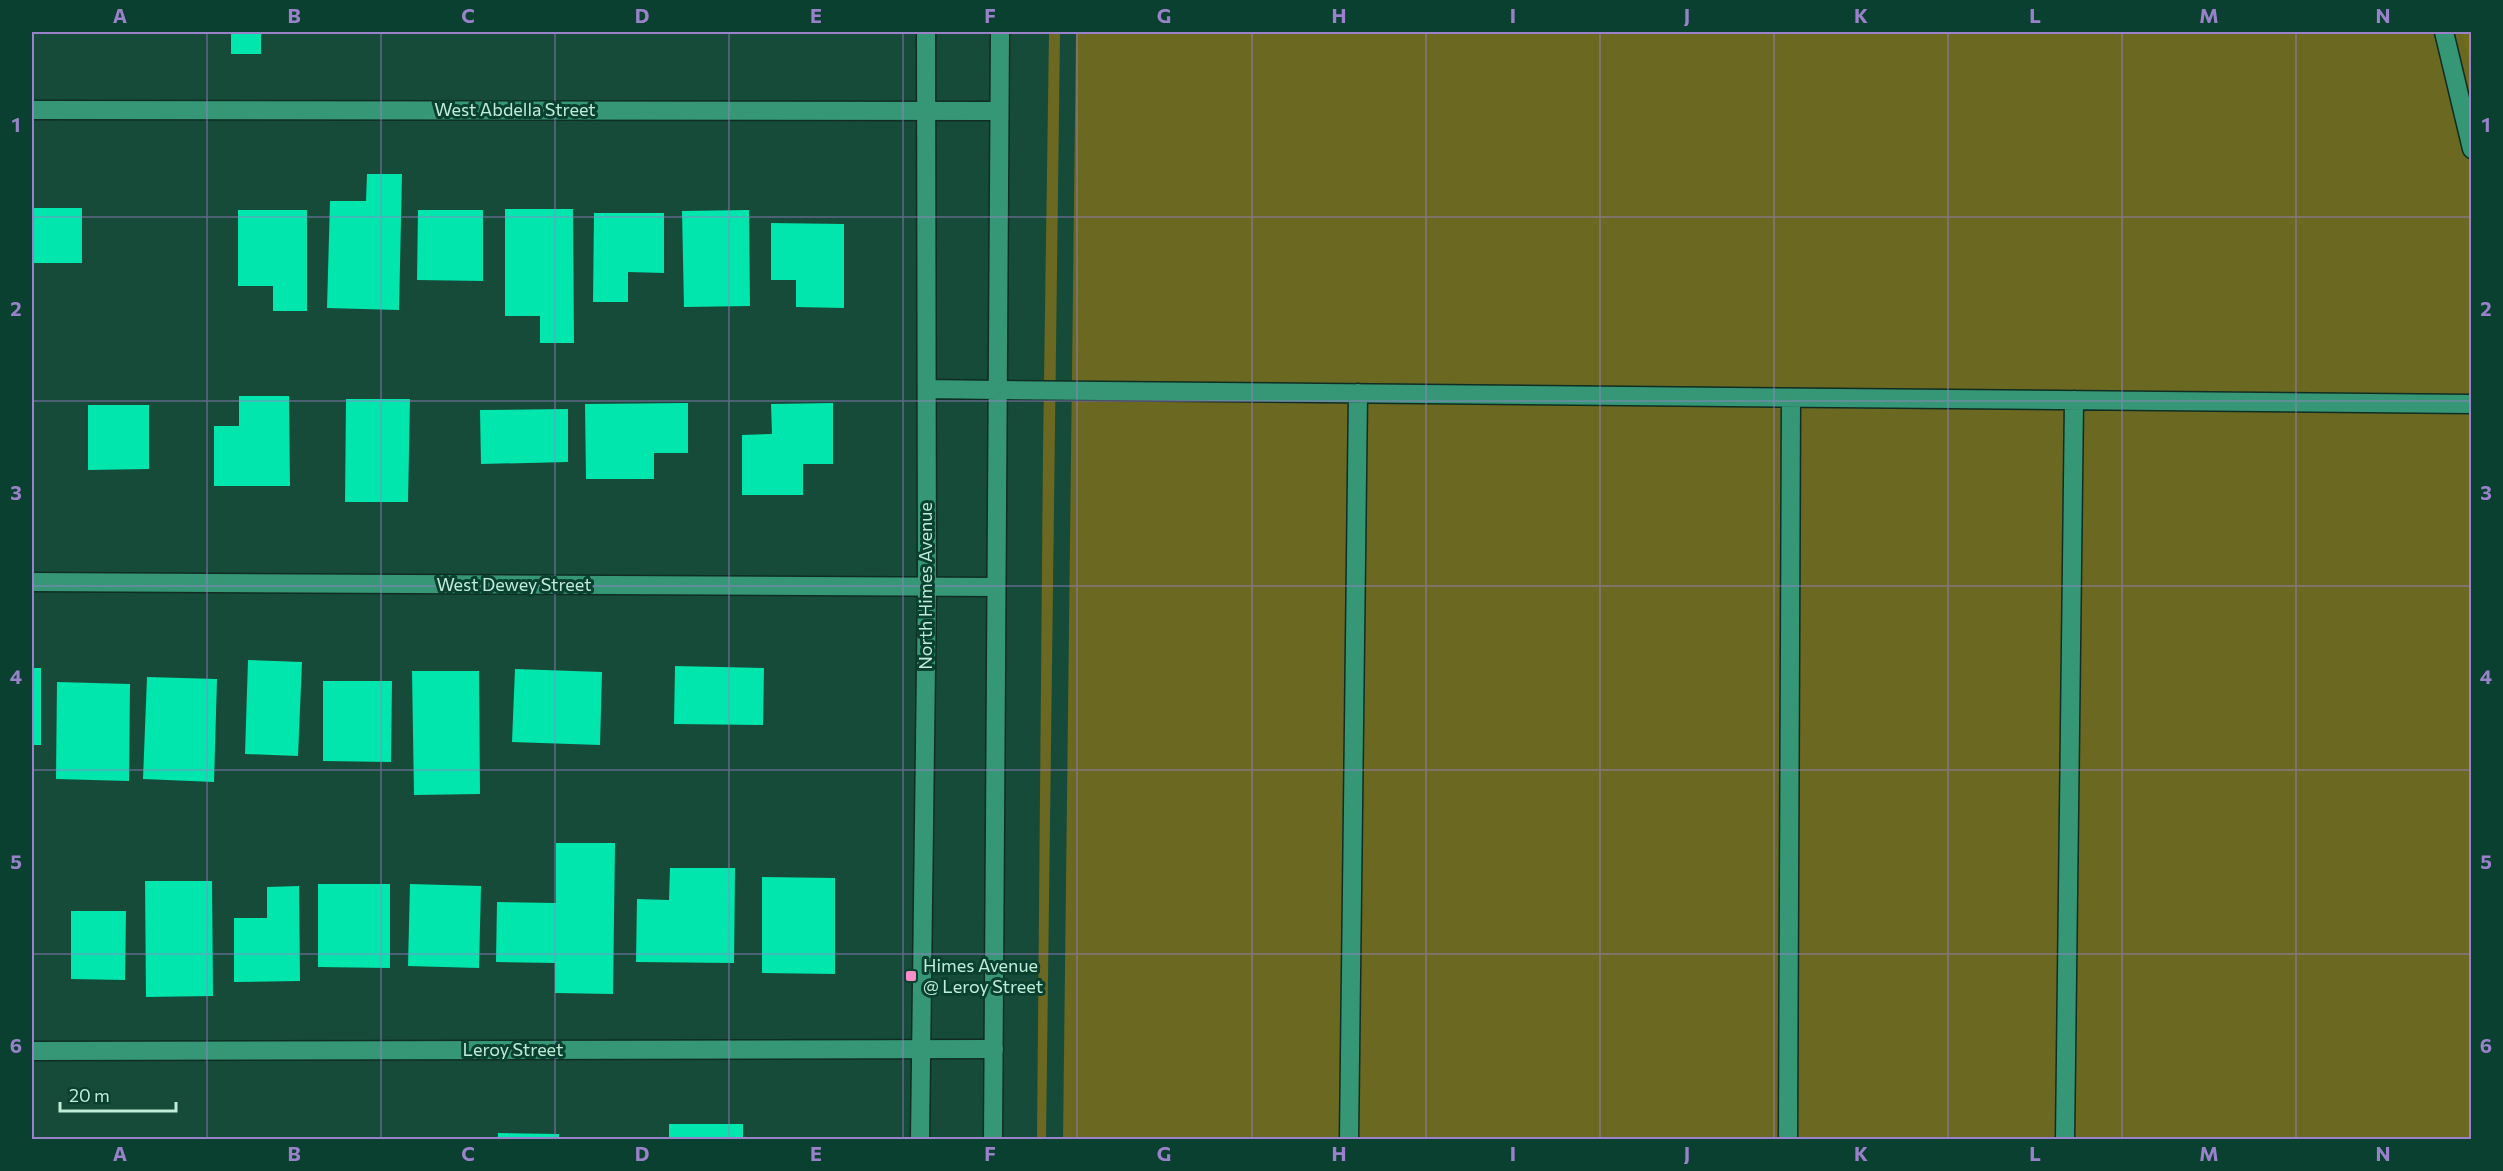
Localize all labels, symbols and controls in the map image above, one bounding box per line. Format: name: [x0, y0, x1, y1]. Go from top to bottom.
text: A: [113, 3, 127, 27]
text: B: [287, 3, 301, 27]
text: C: [461, 3, 475, 27]
text: D: [635, 3, 649, 27]
text: E: [810, 3, 822, 27]
text: F: [984, 3, 996, 27]
text: G: [1157, 3, 1171, 27]
text: H: [1332, 3, 1347, 27]
text: I: [1510, 3, 1516, 27]
text: J: [1684, 3, 1690, 27]
text: K: [1854, 3, 1868, 27]
text: L: [2029, 3, 2041, 27]
text: M: [2199, 3, 2219, 27]
text: N: [2376, 3, 2391, 27]
street label: West Abdella Street: [434, 98, 596, 120]
text: 1: [11, 112, 21, 136]
text: 1: [2481, 112, 2491, 136]
text: 2: [10, 296, 22, 320]
text: 2: [2480, 296, 2492, 320]
text: 3: [10, 480, 22, 504]
text: 3: [2480, 480, 2492, 504]
street label: North Himes Avenue: [914, 502, 936, 670]
street label: West Dewey Street: [436, 573, 592, 595]
text: 4: [10, 664, 22, 688]
text: 4: [2480, 664, 2492, 688]
text: 5: [10, 849, 22, 873]
text: 5: [2480, 849, 2492, 873]
place label: Himes Avenue @ Leroy Street: [923, 954, 1043, 997]
marker: Himes Avenue @ Leroy Street: [904, 969, 918, 983]
text: 6: [10, 1033, 22, 1057]
text: 6: [2480, 1033, 2492, 1057]
street label: Leroy Street: [463, 1038, 563, 1060]
scale bar: [60, 1075, 176, 1113]
text: 20 m: [69, 1084, 110, 1106]
text: A: [113, 1141, 127, 1165]
text: B: [287, 1141, 301, 1165]
text: C: [461, 1141, 475, 1165]
text: D: [635, 1141, 649, 1165]
text: E: [810, 1141, 822, 1165]
text: F: [984, 1141, 996, 1165]
text: G: [1157, 1141, 1171, 1165]
text: H: [1332, 1141, 1347, 1165]
text: I: [1510, 1141, 1516, 1165]
text: J: [1684, 1141, 1690, 1165]
text: K: [1854, 1141, 1868, 1165]
text: L: [2029, 1141, 2041, 1165]
text: M: [2199, 1141, 2219, 1165]
text: N: [2376, 1141, 2391, 1165]

